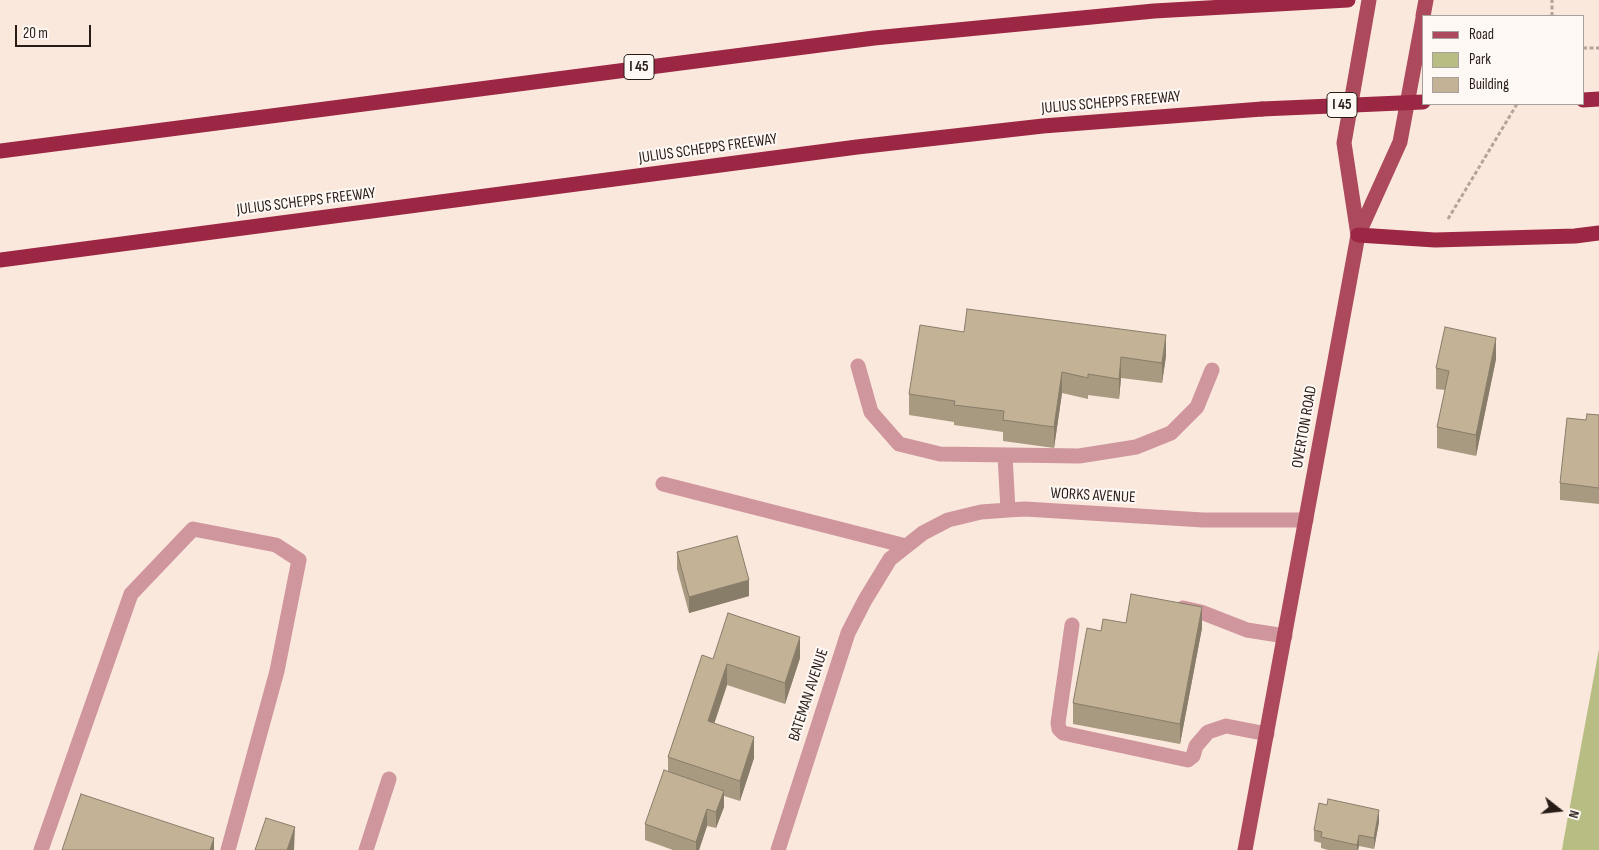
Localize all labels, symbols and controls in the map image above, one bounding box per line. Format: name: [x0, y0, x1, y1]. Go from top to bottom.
scale bar: [18, 15, 94, 47]
legend: [1422, 15, 1584, 105]
text: 20 m: [23, 24, 48, 43]
text: Road: [1469, 25, 1494, 44]
text: Park: [1469, 50, 1491, 69]
road number: I 45: [624, 54, 654, 80]
text: Building: [1469, 75, 1509, 94]
street label: JULIUS SCHEPPS FREEWAY: [1041, 87, 1181, 119]
road number: I 45: [1327, 92, 1357, 118]
street label: JULIUS SCHEPPS FREEWAY: [638, 130, 778, 168]
street label: JULIUS SCHEPPS FREEWAY: [236, 184, 376, 220]
street label: OVERTON ROAD: [1288, 384, 1322, 470]
street label: WORKS AVENUE: [1050, 484, 1136, 508]
street label: BATEMAN AVENUE: [785, 646, 833, 744]
north arrow: [1534, 785, 1584, 835]
text: N: [1565, 808, 1583, 820]

